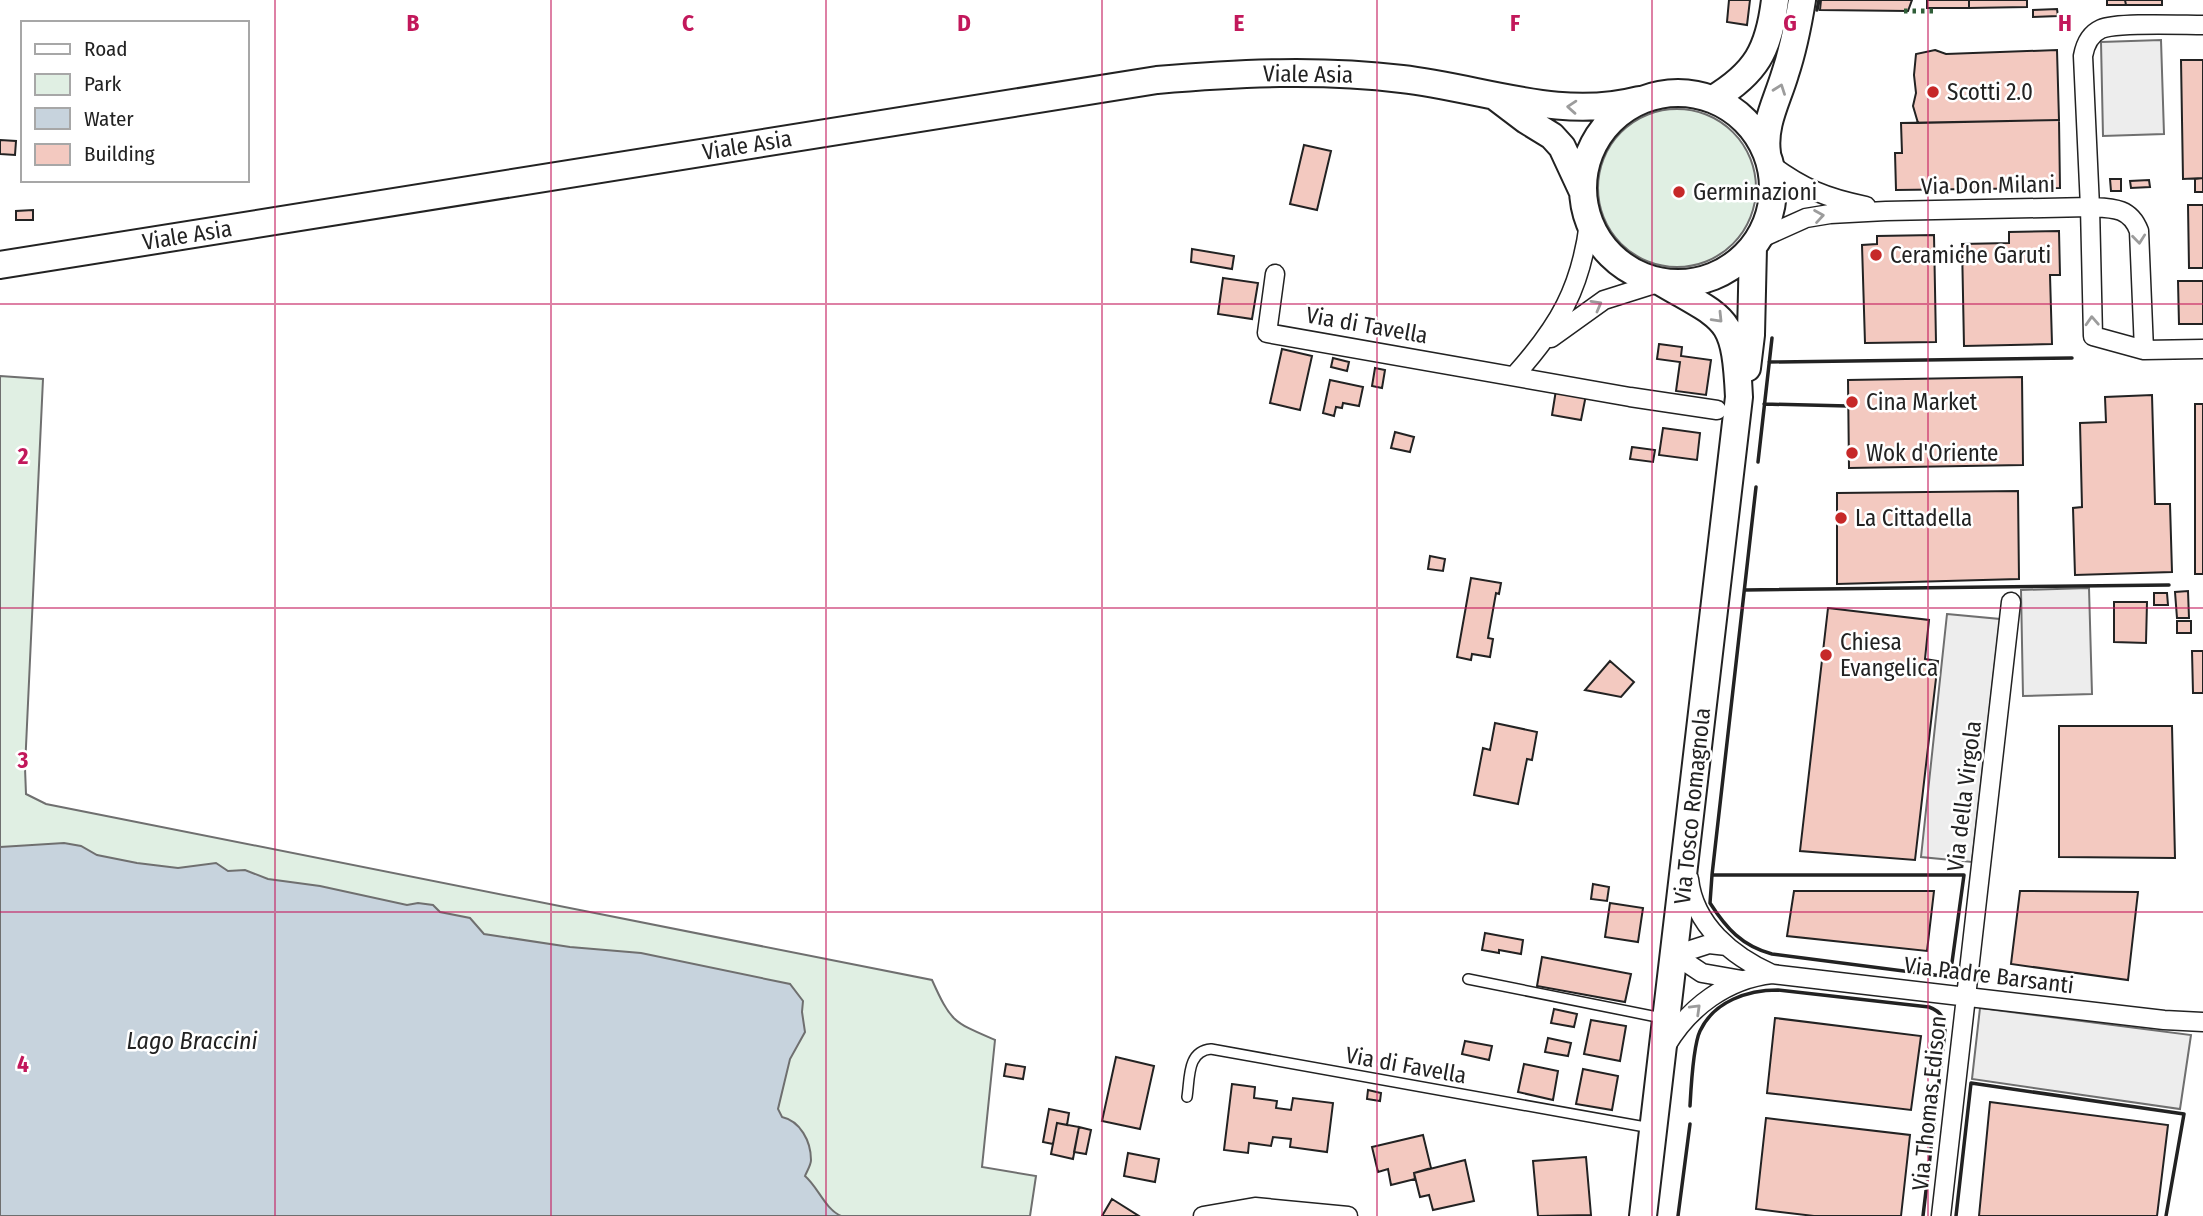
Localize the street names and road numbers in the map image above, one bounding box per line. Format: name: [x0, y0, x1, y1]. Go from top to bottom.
street label: Viale Asia: [1263, 59, 1353, 89]
street label: Viale Asia: [700, 124, 794, 166]
street label: Via Don Milani: [1921, 170, 2055, 200]
street label: Viale Asia: [140, 214, 234, 256]
street label: Via di Tavella: [1304, 301, 1430, 349]
street label: Via Tosco Romagnola: [1668, 706, 1716, 906]
street label: Via della Virgola: [1941, 719, 1987, 873]
street label: Via Padre Barsanti: [1903, 951, 2075, 999]
street label: Via Thomas Edison: [1906, 1014, 1952, 1192]
street label: Via di Favella: [1343, 1041, 1469, 1089]

